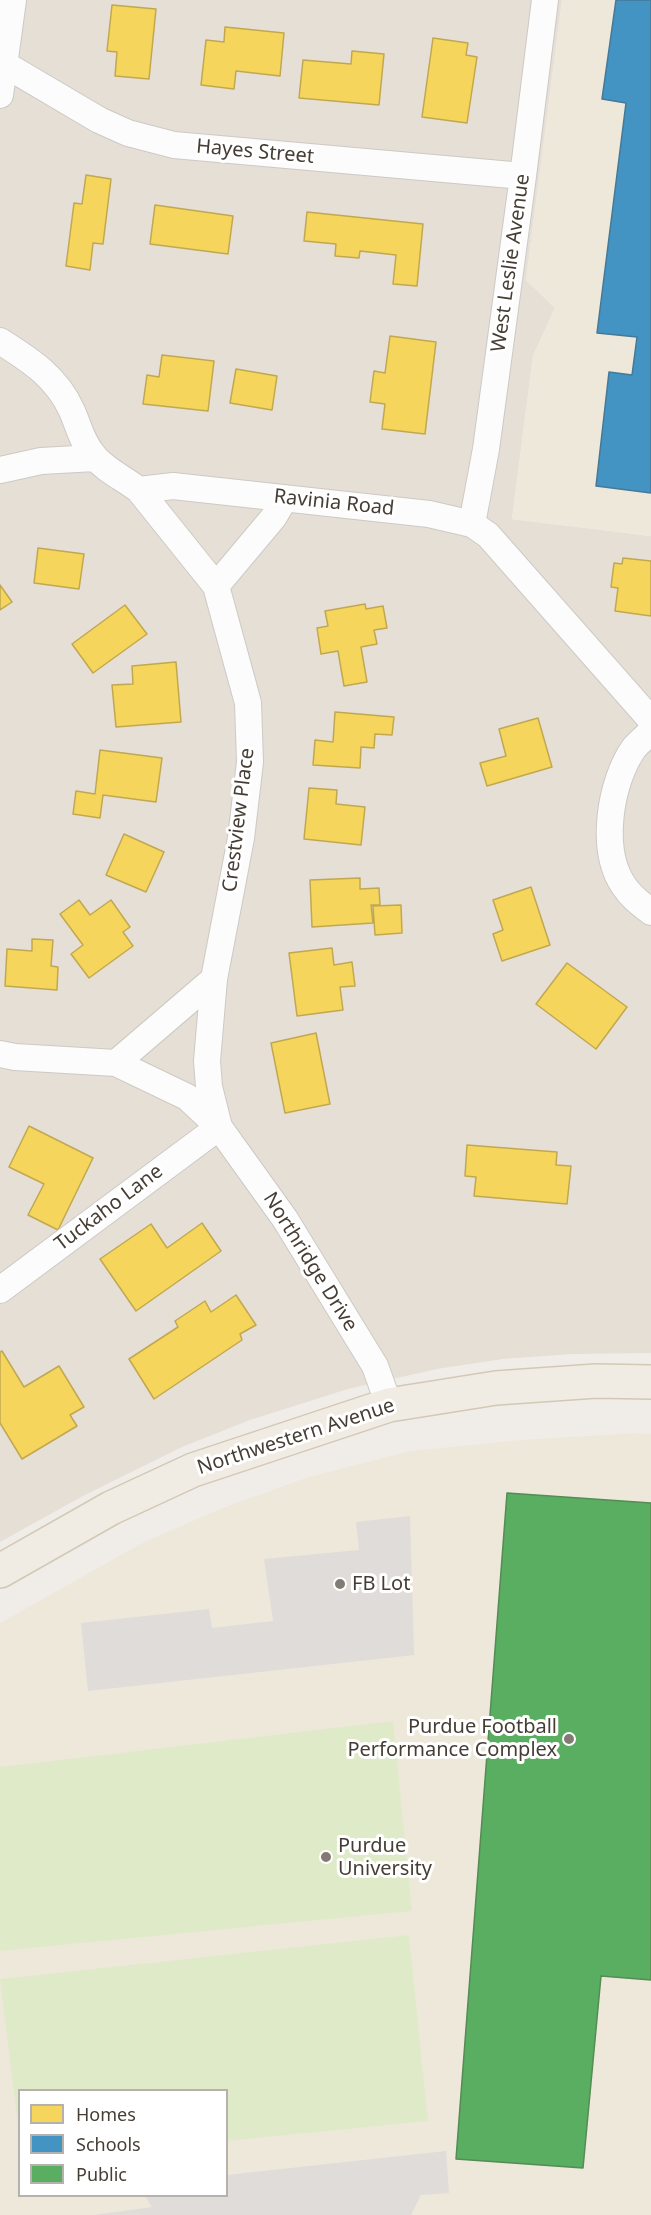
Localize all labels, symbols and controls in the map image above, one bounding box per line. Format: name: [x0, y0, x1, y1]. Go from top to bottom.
street label: Hayes Street: [195, 135, 315, 169]
street label: West Leslie Avenue: [487, 172, 535, 354]
street label: Ravinia Road: [273, 485, 395, 521]
street label: Crestview Place: [218, 747, 260, 893]
street label: Tuckaho Lane: [50, 1160, 168, 1256]
street label: Northridge Drive: [258, 1188, 362, 1336]
street label: Northwestern Avenue: [194, 1394, 398, 1480]
place label: FB Lot: [352, 1572, 410, 1596]
marker: FB Lot: [333, 1577, 347, 1591]
place label: Purdue Football Performance Complex: [347, 1715, 557, 1762]
marker: Purdue Football Performance Complex: [562, 1732, 576, 1746]
place label: Purdue University: [338, 1834, 432, 1881]
marker: Purdue University: [319, 1850, 333, 1864]
legend: [18, 2089, 228, 2197]
text: Homes: [76, 2102, 136, 2126]
text: Schools: [76, 2132, 141, 2156]
text: Public: [76, 2162, 127, 2186]

